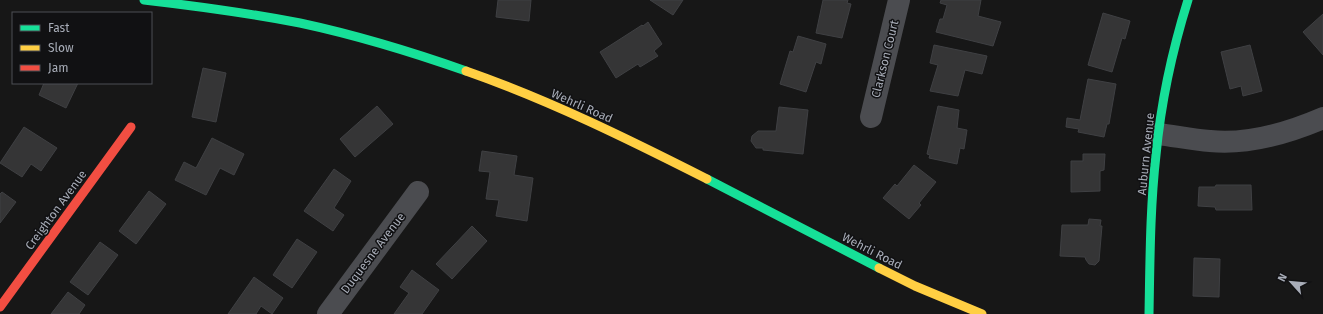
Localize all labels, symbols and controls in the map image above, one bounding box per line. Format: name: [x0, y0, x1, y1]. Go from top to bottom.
legend: [12, 12, 152, 84]
street label: Clarkson Court: [869, 18, 902, 99]
text: Fast: [48, 21, 70, 35]
text: Slow: [48, 41, 74, 55]
text: Jam: [48, 61, 68, 75]
street label: Wehrli Road: [549, 86, 615, 126]
street label: Auburn Avenue: [1135, 112, 1157, 196]
street label: Creighton Avenue: [22, 167, 90, 253]
street label: Duquesne Avenue: [338, 210, 408, 296]
street label: Wehrli Road: [840, 230, 904, 272]
north arrow: [1271, 262, 1311, 302]
text: N: [1275, 271, 1290, 284]

